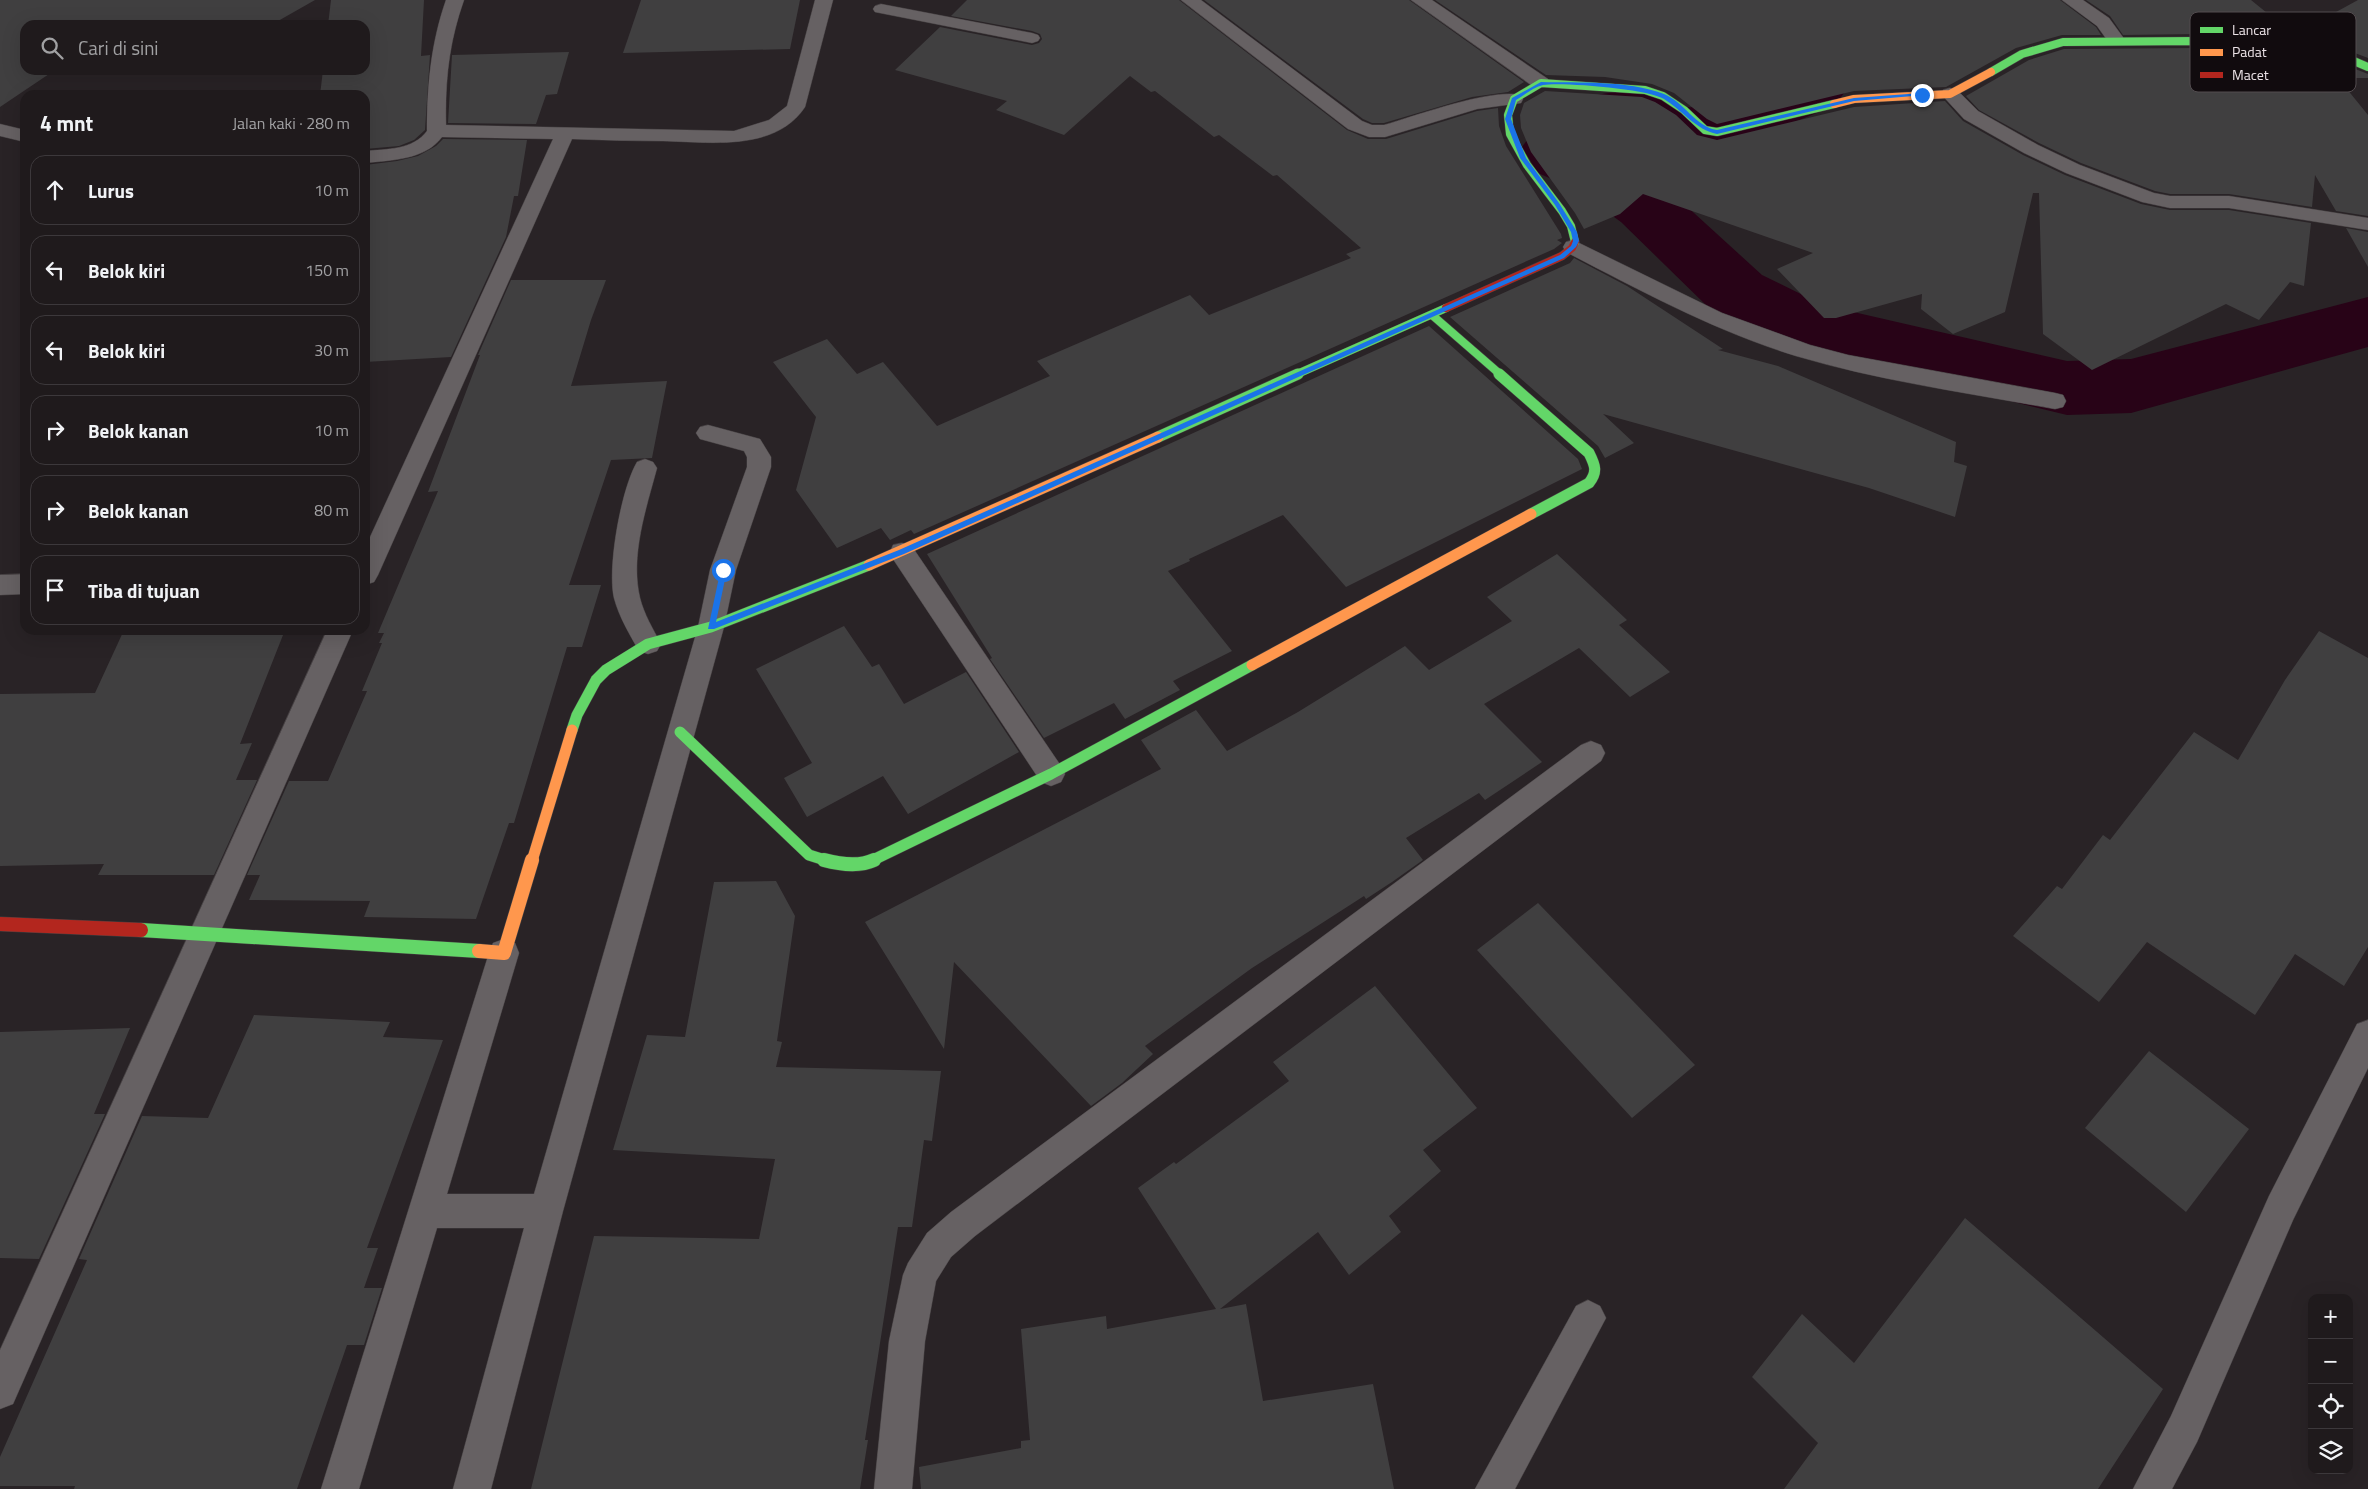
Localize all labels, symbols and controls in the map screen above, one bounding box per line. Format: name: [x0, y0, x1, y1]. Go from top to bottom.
legend: [2190, 12, 2356, 92]
text: Lancar: [2232, 19, 2271, 40]
search box: [20, 20, 370, 75]
text: Cari di sini: [78, 33, 159, 62]
icon: search: [38, 34, 66, 62]
text: Padat: [2232, 41, 2267, 62]
text: Macet: [2232, 64, 2269, 85]
route end: [1911, 84, 1934, 107]
text: 4 mnt: [40, 107, 93, 139]
text: Jalan kaki · 280 m: [232, 111, 350, 135]
icon: ahead: [41, 176, 69, 204]
text: Lurus: [88, 176, 134, 205]
text: 10 m: [314, 178, 349, 202]
icon: left: [41, 256, 69, 284]
text: Belok kiri: [88, 256, 165, 285]
text: 150 m: [305, 258, 349, 282]
icon: left: [41, 336, 69, 364]
text: Belok kiri: [88, 336, 165, 365]
text: 30 m: [314, 338, 349, 362]
icon: right: [41, 416, 69, 444]
text: Belok kanan: [88, 416, 189, 445]
text: 10 m: [314, 418, 349, 442]
icon: right: [41, 496, 69, 524]
text: Belok kanan: [88, 496, 189, 525]
text: 80 m: [314, 498, 349, 522]
route start: [712, 559, 735, 582]
icon: arrive: [41, 576, 69, 604]
text: Tiba di tujuan: [88, 576, 200, 605]
map controls: [2308, 1294, 2353, 1474]
button: +: [2308, 1294, 2353, 1339]
button: −: [2308, 1339, 2353, 1384]
button: locate: [2308, 1384, 2353, 1429]
button: layers: [2308, 1429, 2353, 1474]

